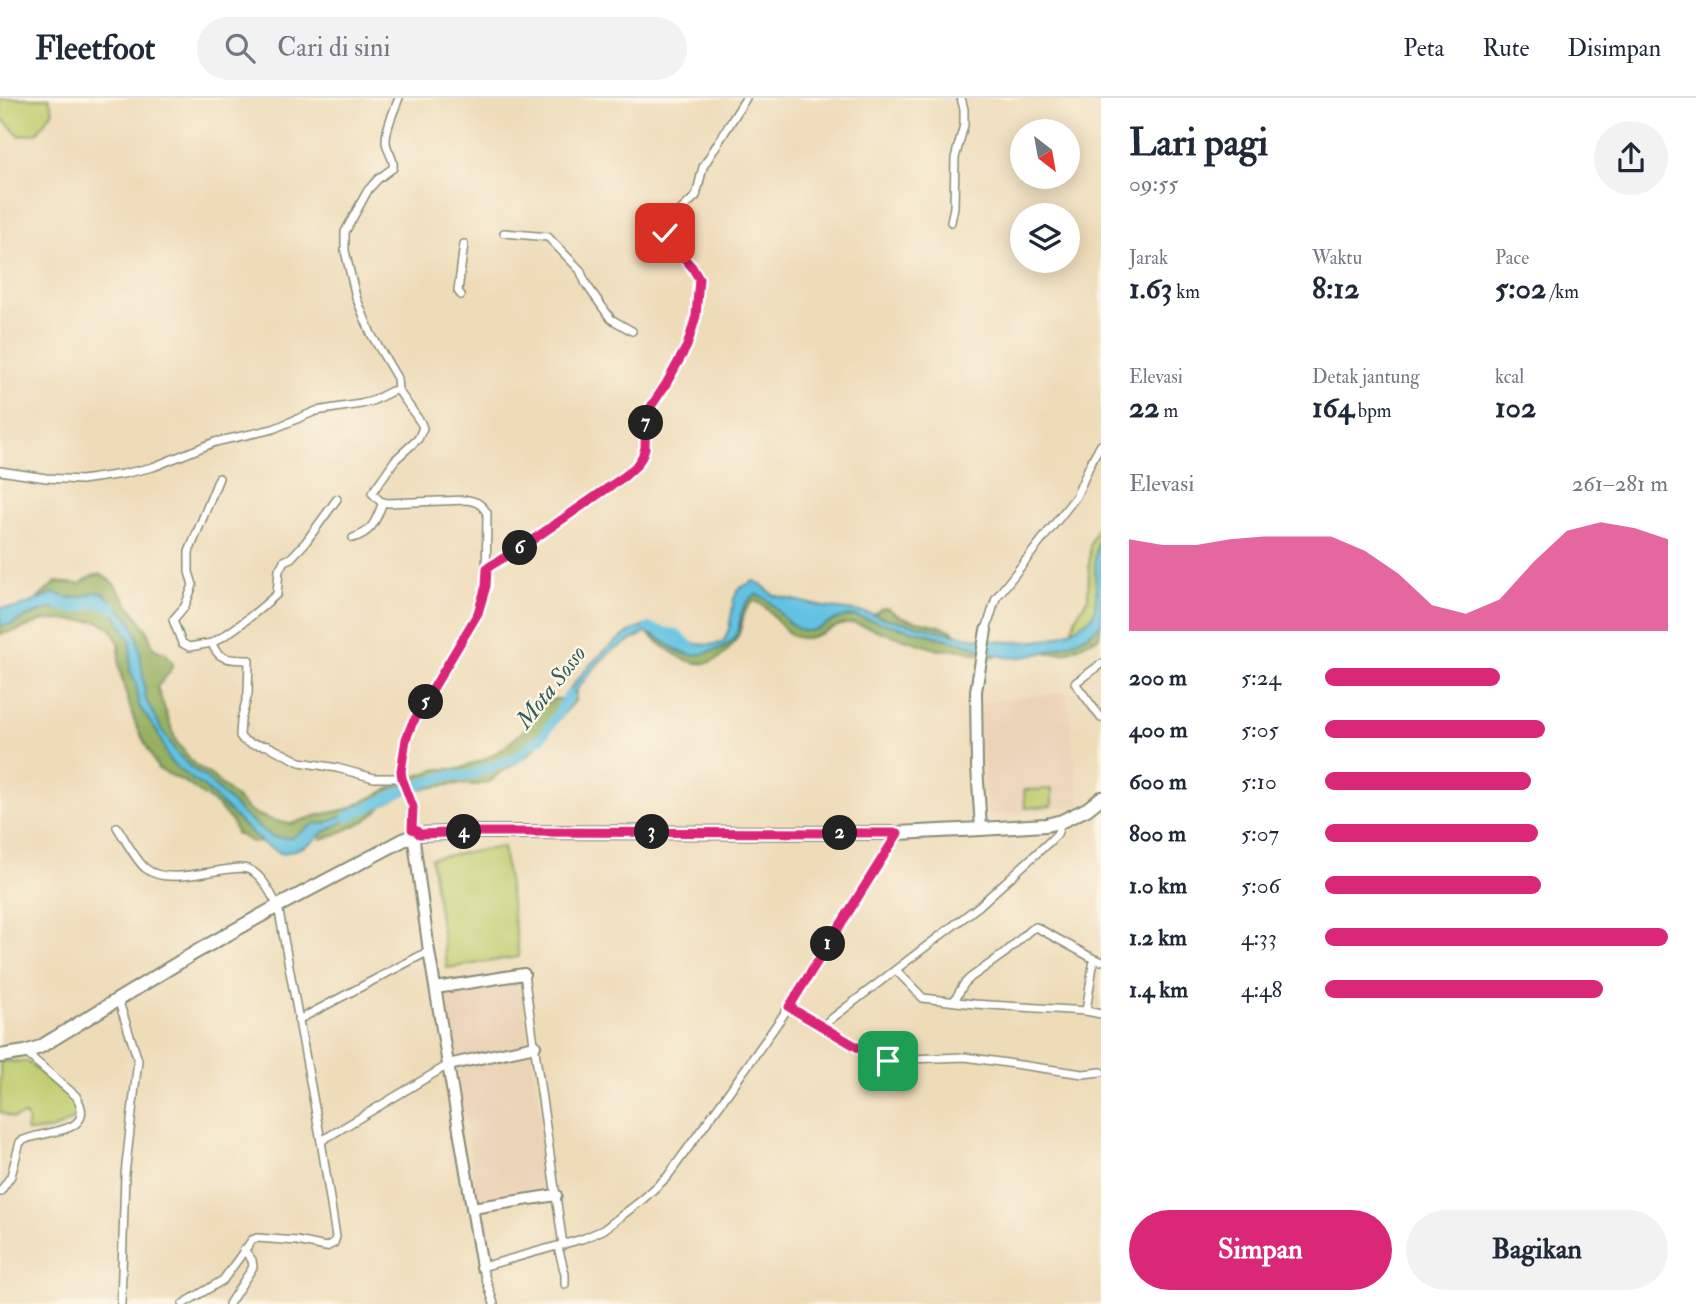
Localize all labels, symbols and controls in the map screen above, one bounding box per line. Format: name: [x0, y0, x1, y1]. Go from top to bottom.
search box: [197, 17, 687, 80]
text: Fleetfoot: [35, 28, 155, 69]
icon: search: [221, 29, 259, 67]
text: Cari di sini: [277, 32, 390, 64]
text: Peta: [1403, 33, 1444, 64]
text: Rute: [1482, 33, 1530, 64]
text: Disimpan: [1568, 33, 1661, 64]
north arrow: [1010, 119, 1080, 189]
map controls: [1010, 119, 1080, 273]
text: Lari pagi: [1129, 119, 1268, 167]
button: share: [1594, 121, 1668, 195]
text: 09:55: [1129, 169, 1178, 198]
pin: [635, 203, 695, 263]
button: layers: [1010, 203, 1080, 273]
icon: check: [646, 214, 684, 252]
text: Jarak: [1129, 246, 1168, 270]
text: Waktu: [1312, 246, 1362, 270]
text: Pace: [1495, 246, 1529, 270]
text: 1.63: [1129, 270, 1172, 307]
text: 8:12: [1312, 270, 1359, 307]
text: 5:02: [1495, 270, 1546, 307]
text: km: [1172, 280, 1200, 304]
text: /km: [1546, 280, 1579, 304]
text: Elevasi: [1129, 365, 1183, 389]
text: Detak jantung: [1312, 365, 1420, 389]
text: kcal: [1495, 365, 1524, 389]
text: 22: [1129, 389, 1159, 426]
text: 164: [1312, 389, 1354, 426]
text: 102: [1495, 389, 1536, 426]
text: m: [1159, 399, 1178, 423]
text: bpm: [1354, 399, 1392, 423]
pin: 7: [628, 406, 664, 440]
text: 7: [641, 410, 650, 434]
text: Elevasi: [1129, 469, 1194, 498]
text: 261–281 m: [1572, 469, 1668, 498]
pin: 6: [503, 531, 538, 566]
text: 6: [515, 535, 524, 559]
water label: Mota Sosso: [508, 639, 593, 737]
text: 200 m: [1129, 663, 1187, 692]
text: 5:24: [1241, 663, 1281, 692]
pin: 5: [408, 684, 444, 720]
text: 5: [421, 689, 430, 713]
text: 400 m: [1129, 715, 1188, 744]
text: 5:05: [1241, 715, 1279, 744]
text: 600 m: [1129, 767, 1187, 796]
text: 5:10: [1241, 767, 1277, 796]
pin: 4: [447, 814, 482, 850]
pin: 3: [634, 814, 670, 850]
pin: 2: [822, 816, 858, 850]
text: 4: [458, 819, 469, 843]
text: 3: [648, 819, 655, 843]
text: 800 m: [1129, 819, 1186, 848]
text: 5:07: [1241, 819, 1279, 848]
text: 2: [835, 820, 844, 844]
text: 1.0 km: [1129, 871, 1187, 900]
text: 5:06: [1241, 871, 1280, 900]
text: 1.2 km: [1129, 923, 1187, 952]
text: 4:33: [1241, 923, 1277, 952]
pin: 1: [810, 926, 846, 962]
text: 1: [824, 931, 831, 955]
text: 1.4 km: [1129, 975, 1188, 1004]
text: 4:48: [1241, 975, 1282, 1004]
pin: [858, 1031, 918, 1091]
icon: arrive: [869, 1042, 907, 1080]
button: Simpan: [1129, 1210, 1392, 1290]
button: Bagikan: [1406, 1210, 1668, 1290]

